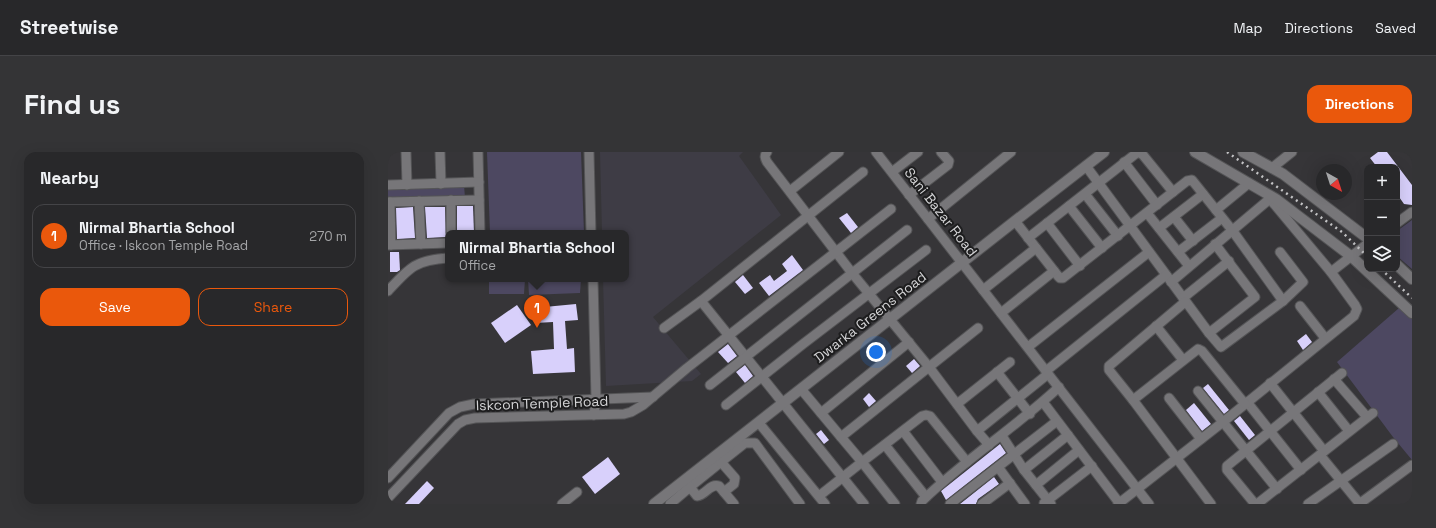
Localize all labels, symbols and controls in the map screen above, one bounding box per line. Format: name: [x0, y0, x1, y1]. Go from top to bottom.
text: Streetwise: [20, 15, 119, 40]
text: Map: [1233, 19, 1263, 37]
text: Directions: [1285, 19, 1353, 37]
text: Saved: [1375, 19, 1416, 37]
button: Directions: [1307, 85, 1412, 123]
text: Find us: [24, 86, 121, 122]
street label: Sani Bazar Road: [901, 164, 981, 260]
north arrow: [1316, 164, 1352, 200]
map controls: [1364, 164, 1400, 272]
button: +: [1364, 164, 1400, 200]
text: Nearby: [40, 167, 99, 189]
button: −: [1364, 200, 1400, 236]
text: Nirmal Bhartia School: [79, 218, 235, 237]
text: 1: [51, 228, 57, 245]
text: 270 m: [309, 228, 347, 245]
popup: [445, 230, 629, 282]
button: layers: [1364, 236, 1400, 272]
text: Office · Iskcon Temple Road: [79, 237, 248, 254]
text: Nirmal Bhartia School: [459, 238, 615, 257]
text: Office: [459, 257, 496, 274]
street label: Dwarka Greens Road: [810, 268, 930, 366]
button: Save: [40, 288, 190, 326]
button: Share: [198, 288, 348, 326]
pin: 1: [524, 295, 550, 328]
your location: [866, 342, 886, 362]
street label: Iskcon Temple Road: [475, 392, 609, 414]

